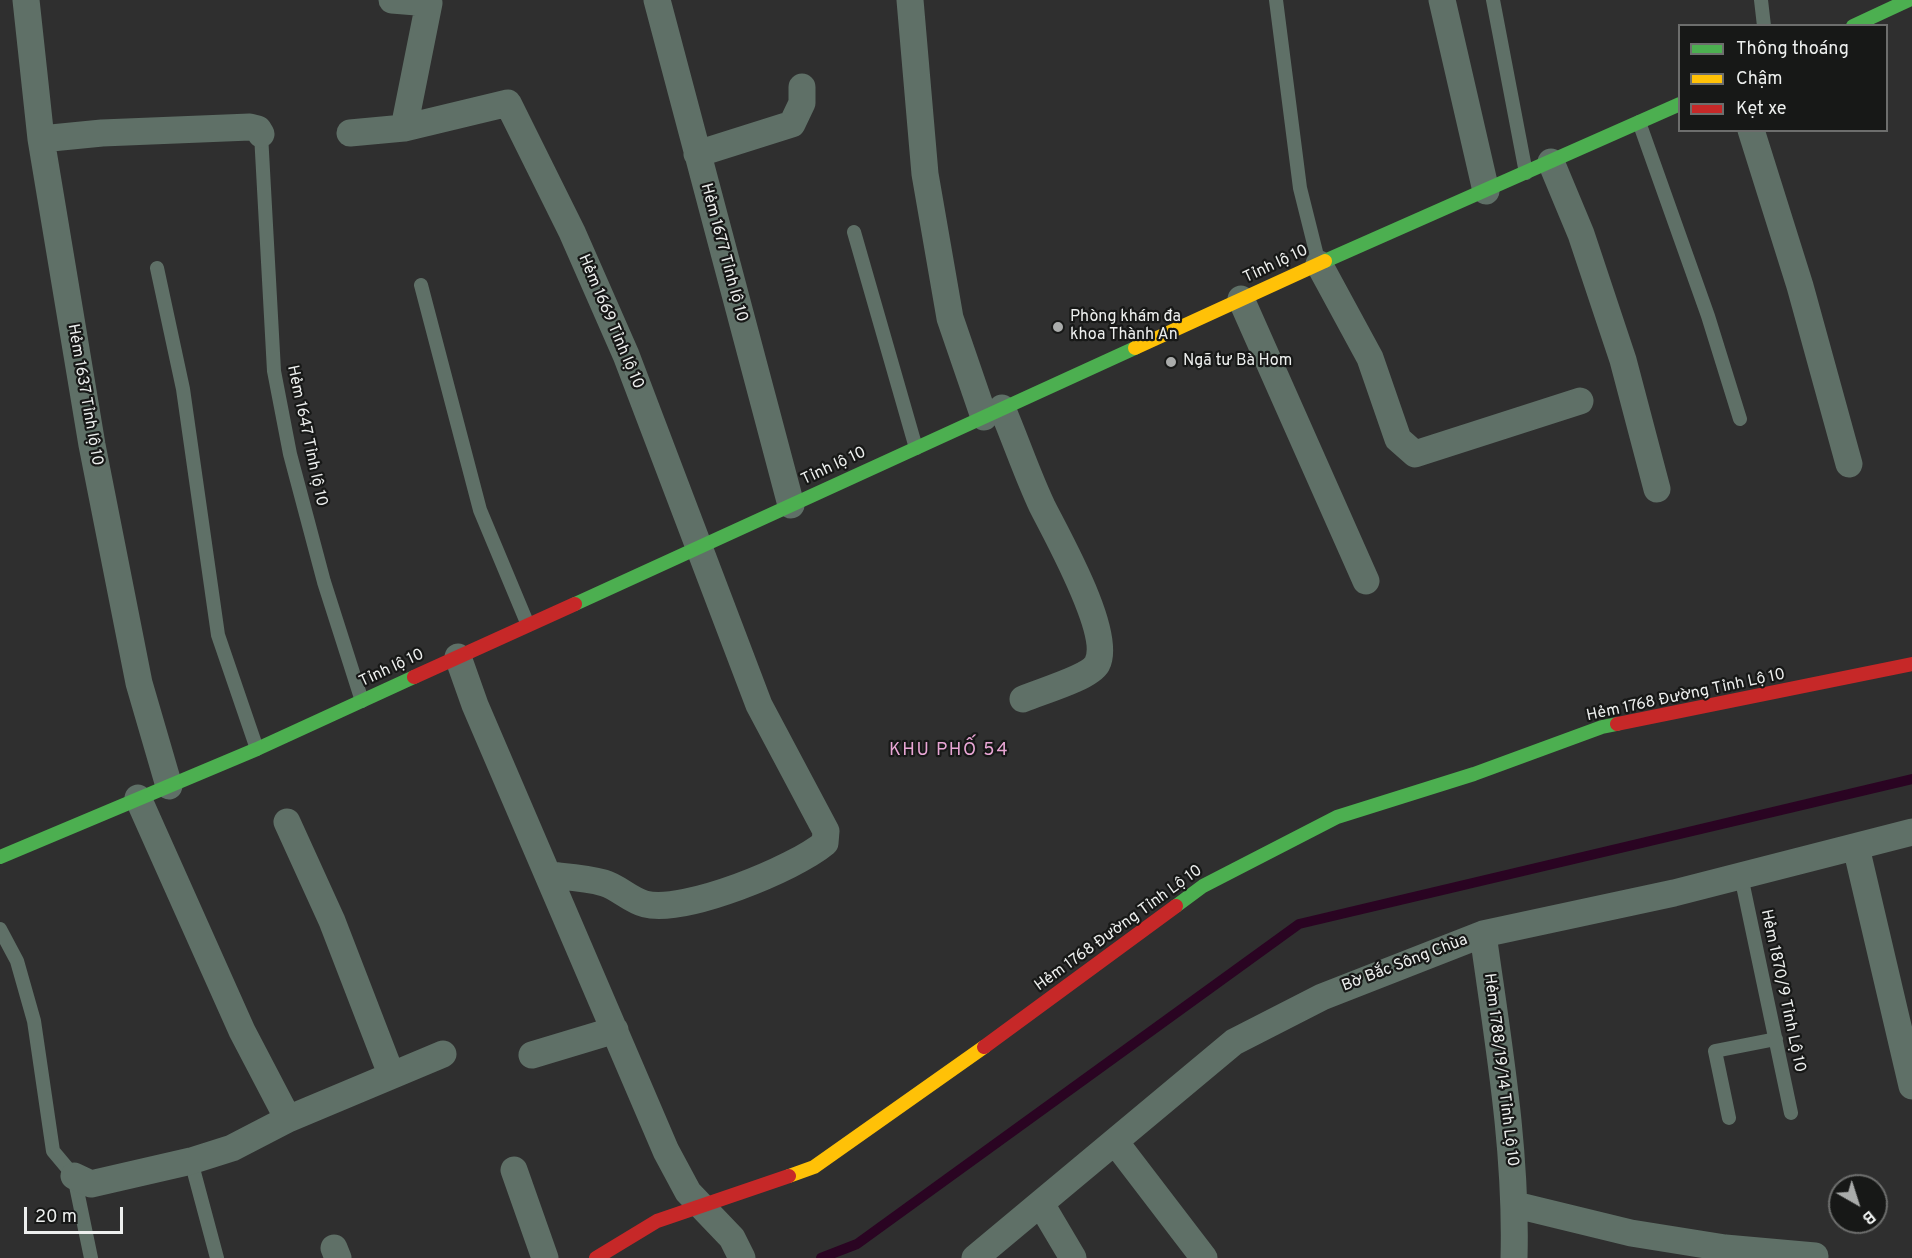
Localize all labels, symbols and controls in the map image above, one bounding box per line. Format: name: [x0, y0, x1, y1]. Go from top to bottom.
legend: [1678, 24, 1888, 132]
text: Thông thoáng: [1736, 38, 1849, 61]
text: Chậm: [1736, 68, 1783, 91]
text: Kẹt xe: [1736, 98, 1786, 121]
street label: Hẻm 1677 Tỉnh lộ 10: [695, 182, 751, 324]
street label: Tỉnh lộ 10: [1241, 242, 1311, 288]
street label: Hẻm 1669 Tỉnh lộ 10: [573, 252, 647, 392]
place label: Phòng khám đa khoa Thành An: [1070, 308, 1181, 346]
marker: Phòng khám đa khoa Thành An: [1051, 320, 1065, 334]
street label: Hẻm 1637 Tỉnh lộ 10: [62, 323, 106, 467]
place label: Ngã tư Bà Hom: [1183, 352, 1292, 372]
marker: Ngã tư Bà Hom: [1164, 355, 1178, 369]
street label: Hẻm 1647 Tỉnh lộ 10: [282, 364, 330, 508]
street label: Tỉnh lộ 10: [799, 444, 869, 490]
street label: Tỉnh lộ 10: [357, 646, 427, 692]
street label: Hẻm 1768 Đường Tỉnh Lộ 10: [1585, 666, 1787, 726]
district label: KHU PHỐ 54: [889, 740, 1009, 762]
street label: Hẻm 1768 Đường Tỉnh Lộ 10: [1031, 862, 1207, 996]
street label: Hẻm 1870/9 Tỉnh Lộ 10: [1755, 908, 1809, 1074]
street label: Bờ Bắc Sông Chùa: [1339, 931, 1471, 997]
street label: Hẻm 1788/19/14 Tỉnh Lộ 10: [1479, 972, 1521, 1168]
north arrow: [1828, 1174, 1888, 1234]
scale bar: [27, 1195, 126, 1233]
text: B: [1857, 1205, 1879, 1228]
text: 20 m: [35, 1206, 77, 1229]

